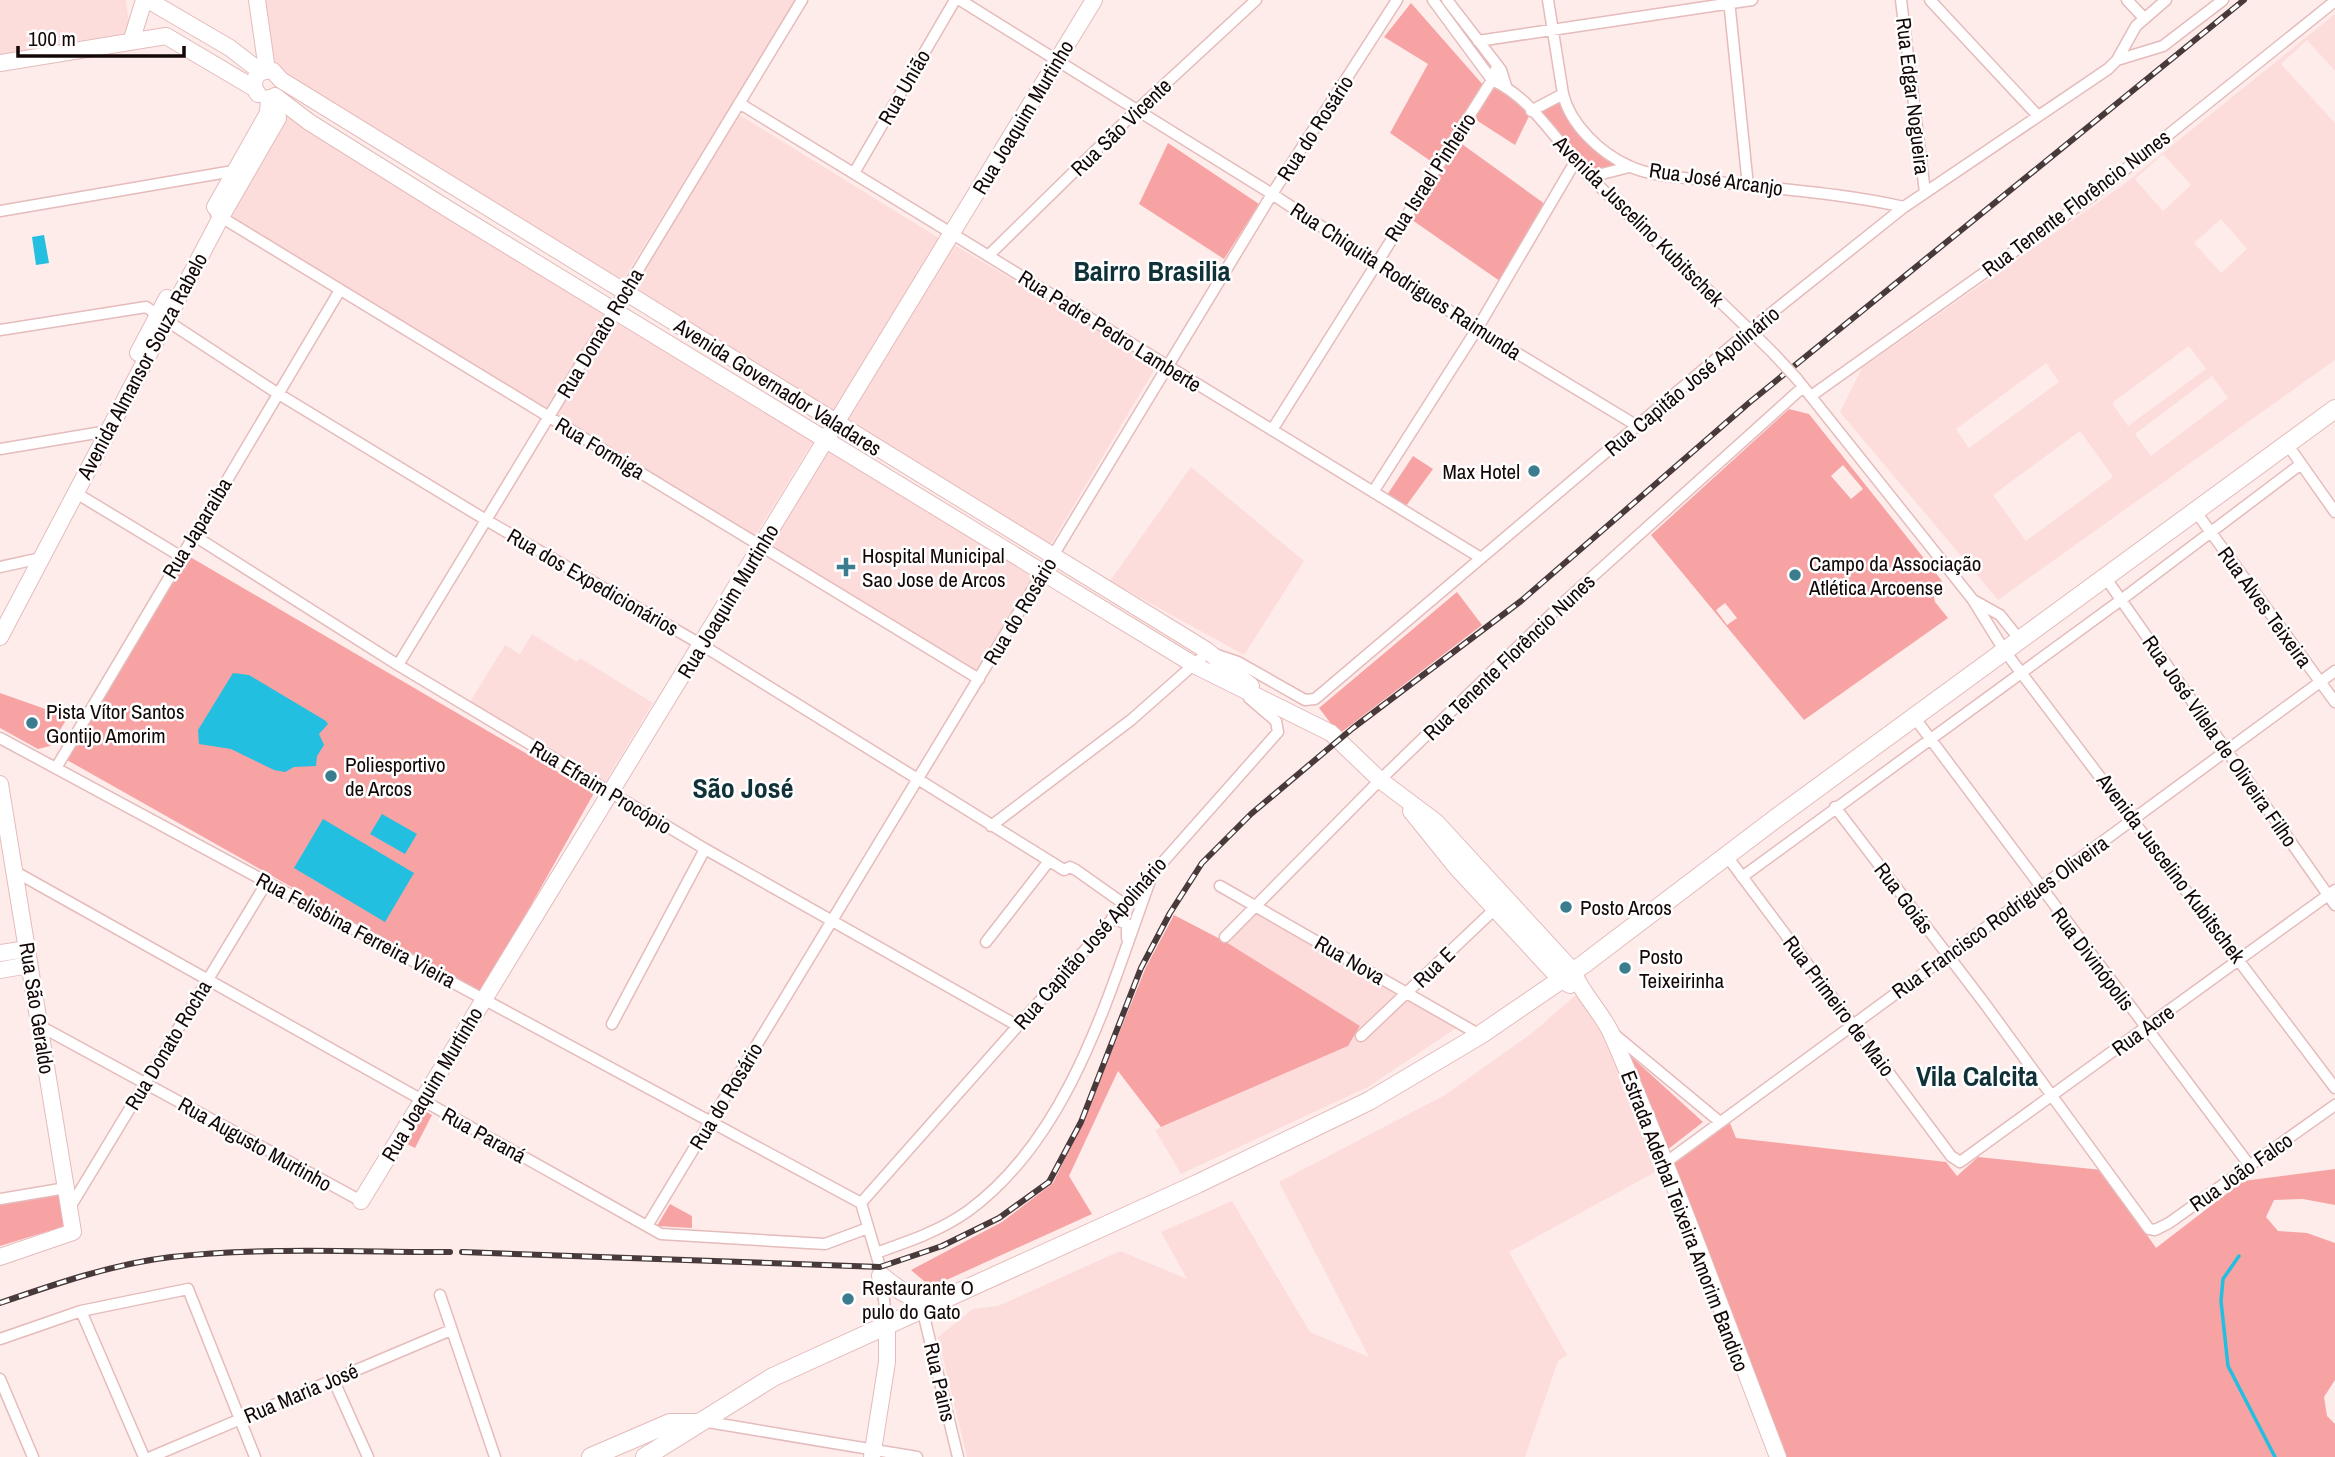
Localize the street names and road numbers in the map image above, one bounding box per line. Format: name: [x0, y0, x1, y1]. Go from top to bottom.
street label: Rua Edgar Nogueira: [1889, 16, 1937, 177]
street label: Rua Joaquim Murtinho: [965, 34, 1081, 200]
street label: Rua União: [871, 44, 937, 130]
street label: Rua do Rosário: [1270, 70, 1360, 186]
street label: Rua São Vicente: [1064, 71, 1178, 183]
street label: Rua Israel Pinheiro: [1377, 107, 1483, 247]
street label: Rua Tenente Florêncio Nunes: [1976, 123, 2176, 283]
street label: Avenida Juscelino Kubitschek: [1547, 129, 1731, 313]
street label: Rua José Arcanjo: [1647, 155, 1785, 203]
street label: Rua Chiquita Rodrigues Raimunda: [1285, 195, 1527, 367]
street label: Avenida Almansor Souza Rabelo: [69, 248, 214, 485]
street label: Rua Donato Rocha: [550, 262, 650, 403]
street label: Rua Padre Pedro Lamberte: [1013, 263, 1207, 399]
street label: Rua Capitão José Apolinário: [1598, 299, 1786, 463]
street label: Avenida Governador Valadares: [668, 311, 887, 463]
street label: Rua Formiga: [550, 410, 651, 486]
street label: Rua Japaraiba: [155, 472, 239, 584]
street label: Rua Joaquim Murtinho: [670, 518, 786, 684]
street label: Rua dos Expedicionários: [502, 521, 684, 643]
street label: Rua Alves Teixeira: [2211, 541, 2319, 674]
street label: Rua do Rosário: [977, 552, 1063, 670]
street label: Rua Tenente Florêncio Nunes: [1417, 567, 1601, 747]
street label: Rua José Vilela de Oliveira Filho: [2136, 629, 2304, 853]
street label: Rua Efraim Procópio: [525, 733, 677, 841]
street label: Avenida Juscelino Kubitschek: [2089, 766, 2252, 969]
street label: Rua Francisco Rodrigues Oliveira: [1886, 828, 2115, 1006]
street label: Rua Capitão José Apolinário: [1007, 850, 1173, 1036]
street label: Rua Goiás: [1868, 856, 1940, 940]
street label: Rua Felisbina Ferreira Vieira: [251, 865, 461, 995]
street label: Rua Divinópolis: [2045, 901, 2141, 1017]
street label: Rua Nova: [1310, 928, 1391, 992]
street label: Rua Primeiro de Maio: [1776, 930, 1902, 1082]
street label: Rua São Geraldo: [12, 940, 62, 1076]
street label: Rua E: [1407, 940, 1461, 994]
street label: Rua Donato Rocha: [118, 974, 218, 1115]
street label: Rua Acre: [2106, 997, 2180, 1063]
street label: Rua Joaquim Murtinho: [374, 1001, 490, 1167]
street label: Rua do Rosário: [683, 1037, 769, 1155]
street label: Estrada Aderbal Teixeira Amorim Bandico: [1614, 1066, 1756, 1376]
street label: Rua Augusto Murtinho: [173, 1090, 337, 1198]
street label: Rua Paraná: [437, 1100, 532, 1170]
street label: Rua João Falco: [2184, 1126, 2298, 1218]
street label: Rua Pains: [917, 1340, 963, 1424]
street label: Rua Maria José: [239, 1356, 363, 1430]

